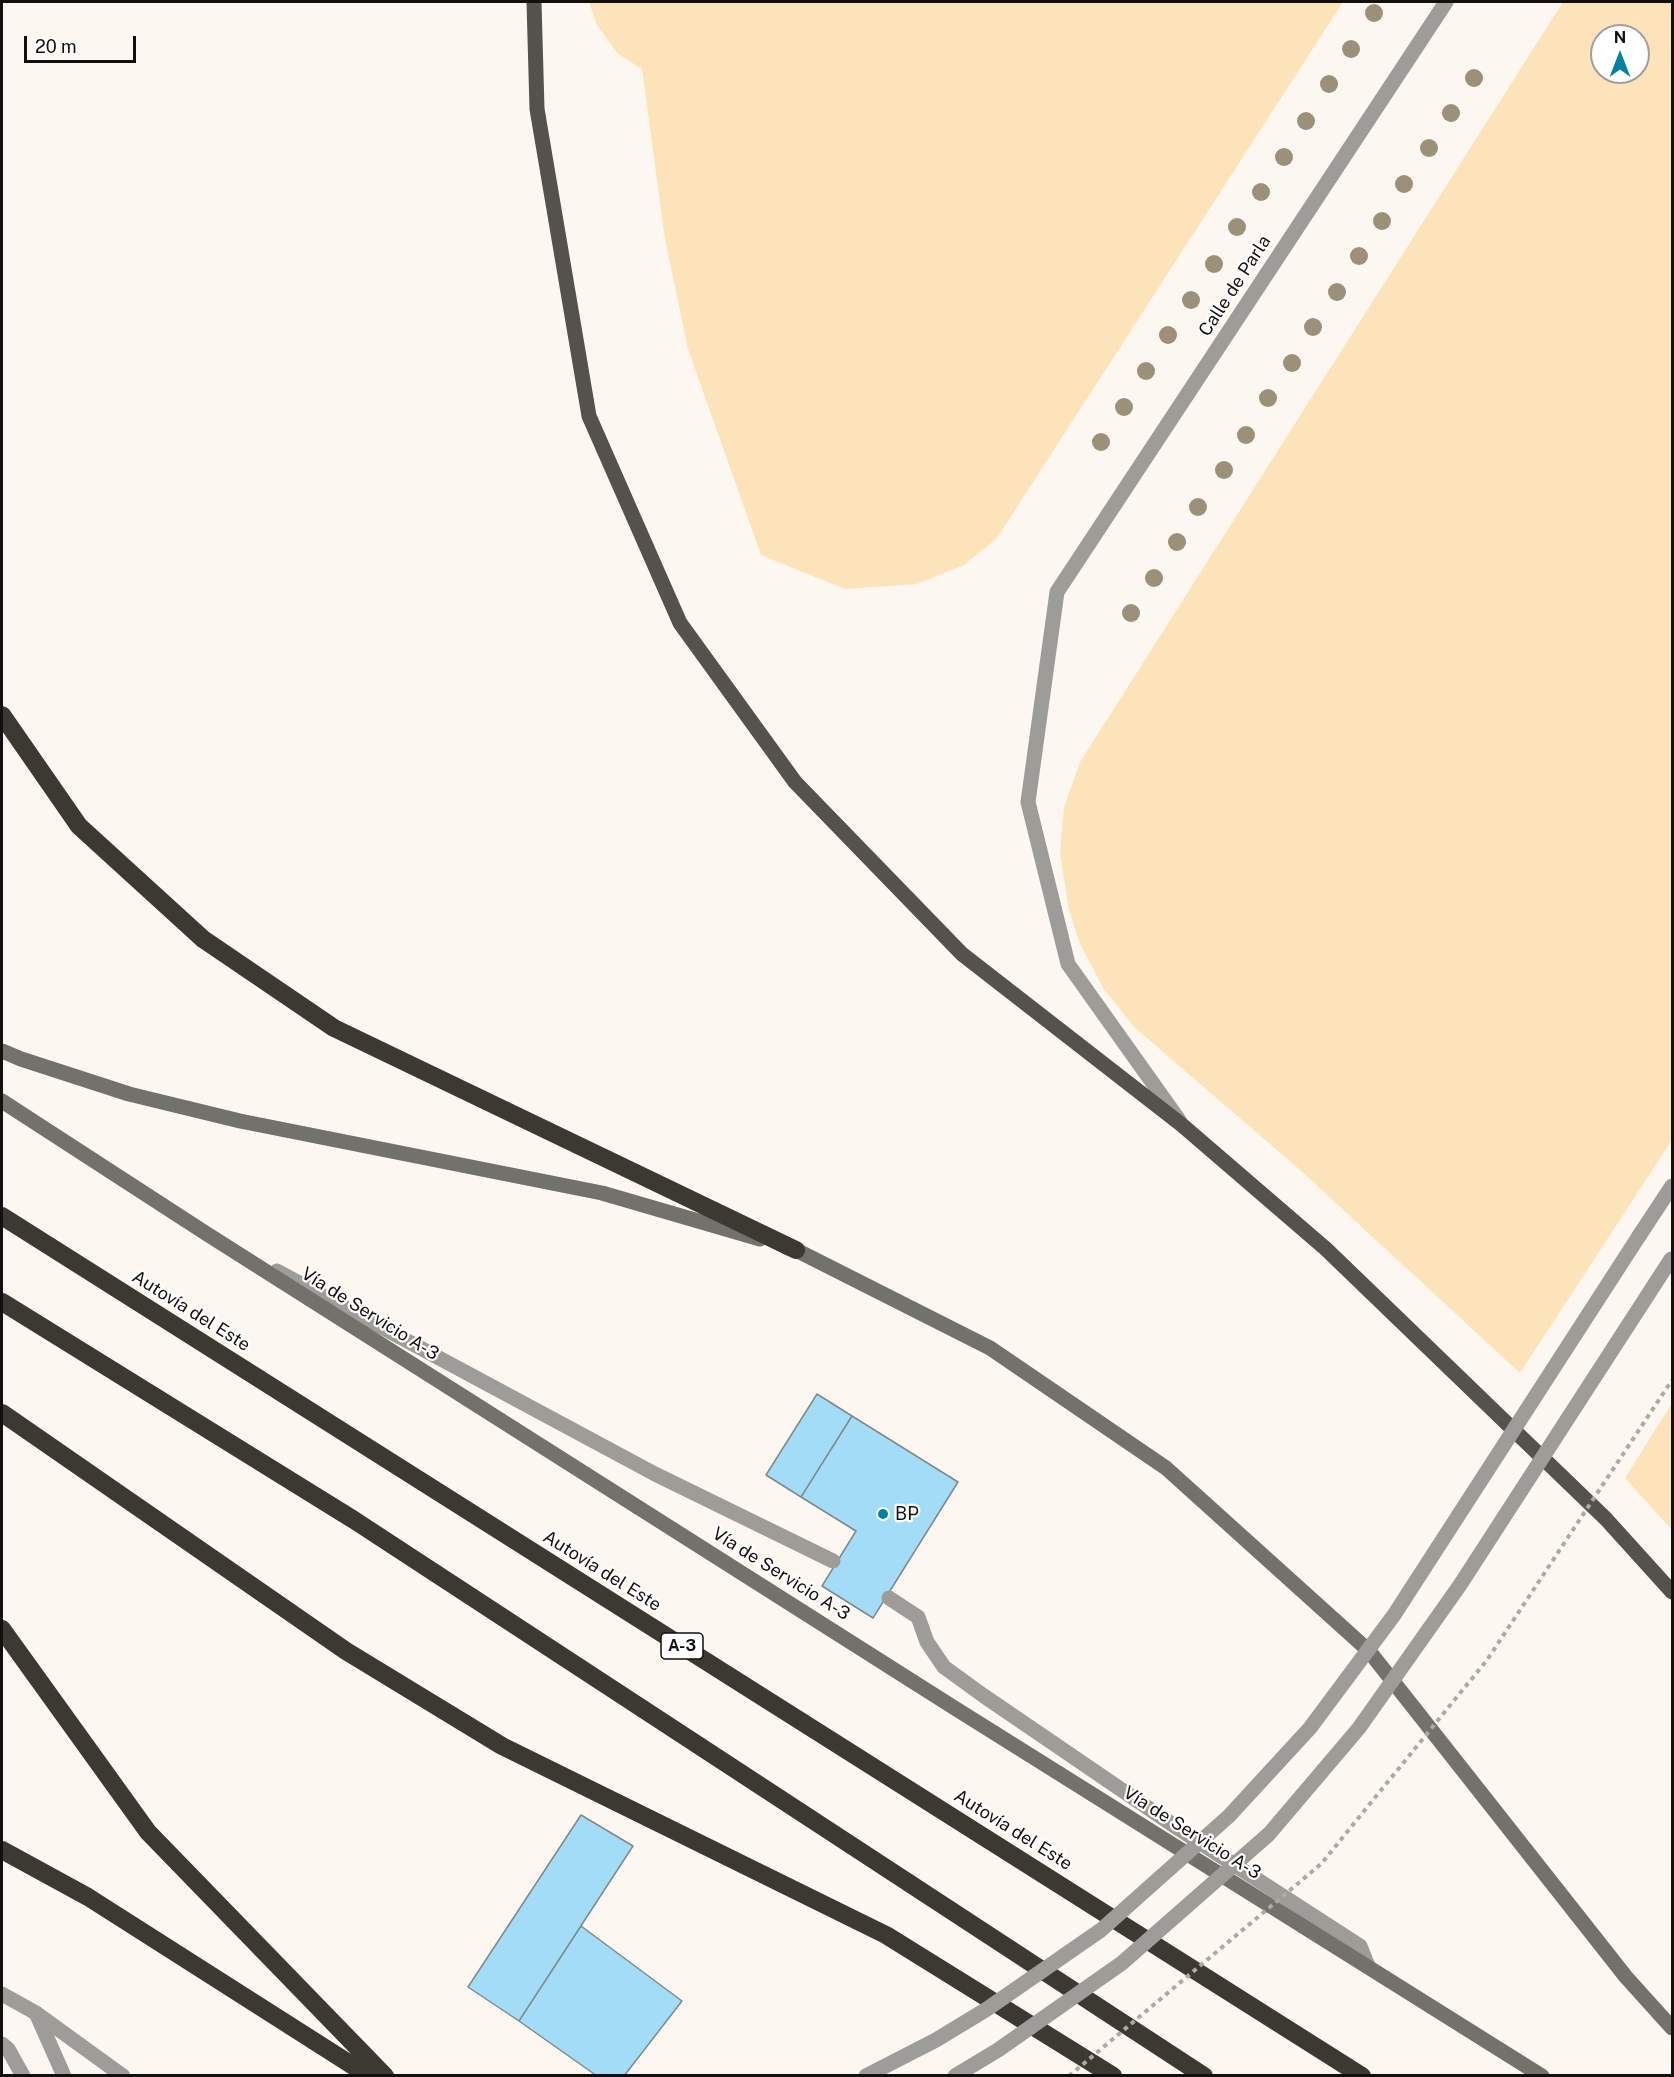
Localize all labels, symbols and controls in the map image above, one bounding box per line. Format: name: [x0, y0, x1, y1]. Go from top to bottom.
scale bar: [27, 24, 140, 62]
north arrow: [1590, 24, 1650, 84]
text: N: [1614, 28, 1626, 47]
text: 20 m: [35, 36, 77, 57]
street label: Calle de Parla: [1194, 232, 1276, 340]
street label: Vía de Servicio A-3: [297, 1263, 443, 1365]
street label: Autovía del Este: [128, 1266, 254, 1356]
place label: BP: [895, 1503, 919, 1525]
marker: BP: [876, 1507, 890, 1521]
street label: Vía de Servicio A-3: [708, 1523, 854, 1625]
street label: Autovía del Este: [539, 1526, 665, 1616]
road number: A-3: [661, 1633, 703, 1659]
street label: Vía de Servicio A-3: [1119, 1782, 1265, 1884]
street label: Autovía del Este: [950, 1785, 1076, 1875]

